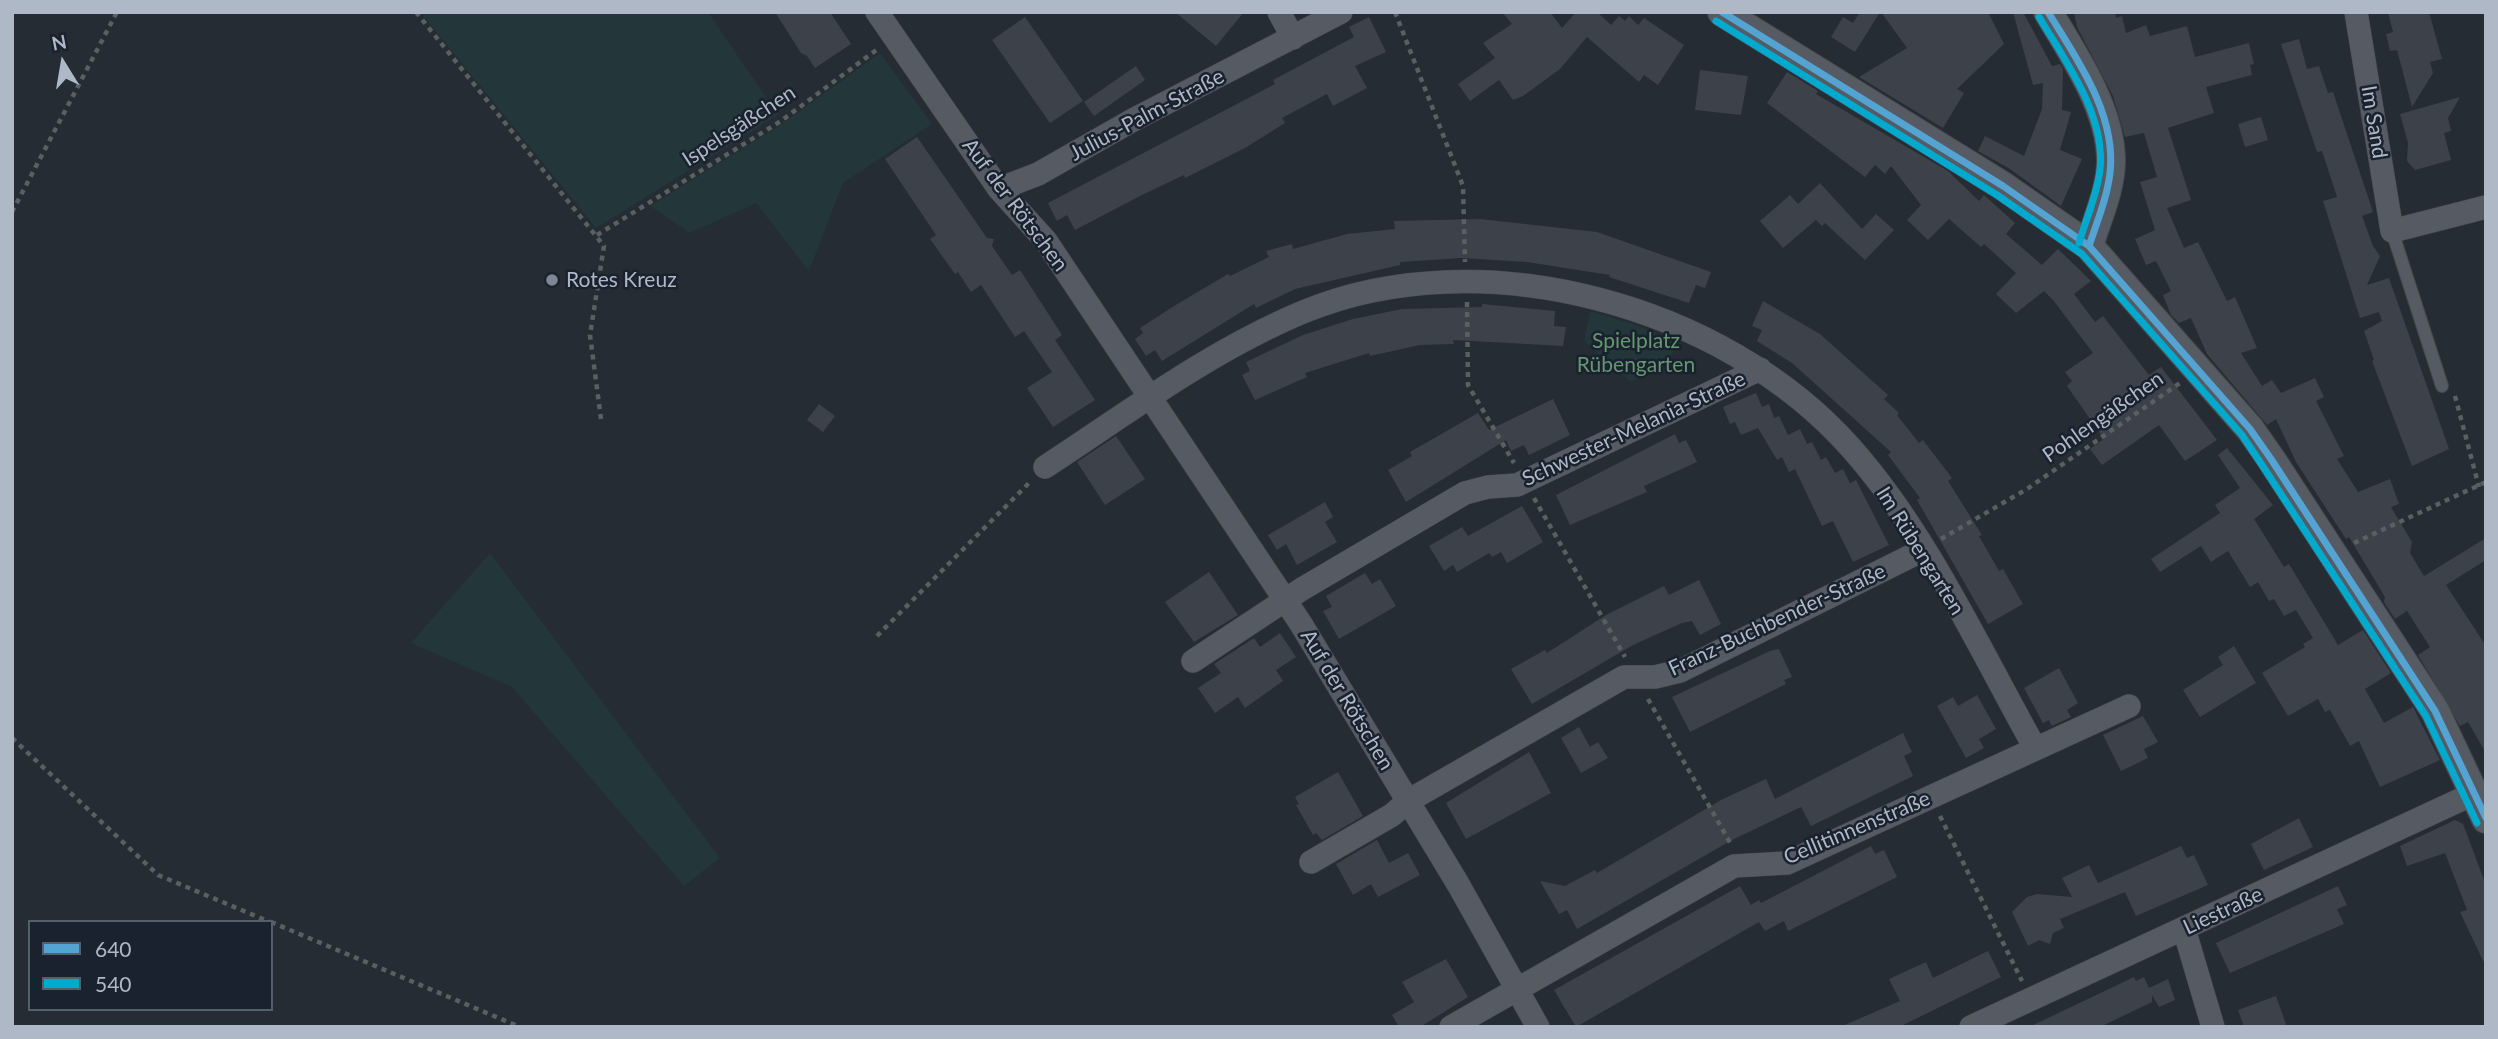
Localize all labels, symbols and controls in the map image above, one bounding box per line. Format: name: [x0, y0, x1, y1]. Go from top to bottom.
north arrow: [28, 28, 98, 98]
text: N: [50, 29, 68, 55]
street label: Julius-Palm-Straße: [1065, 64, 1229, 166]
street label: Ispelsgäßchen: [678, 80, 800, 172]
street label: Im Sand: [2356, 84, 2392, 160]
street label: Auf der Rötschen: [957, 134, 1073, 276]
place label: Rotes Kreuz: [566, 267, 677, 293]
marker: Rotes Kreuz: [544, 272, 560, 288]
park label: Spielplatz Rübengarten: [1577, 328, 1695, 378]
street label: Schwester-Melania-Straße: [1518, 366, 1750, 492]
street label: Pohlengäßchen: [2038, 366, 2168, 468]
street label: Im Rübengarten: [1870, 482, 1970, 620]
street label: Franz-Buchbender-Straße: [1664, 559, 1890, 681]
street label: Auf der Rötschen: [1295, 625, 1399, 775]
street label: Cellitinnenstraße: [1780, 786, 1934, 870]
street label: Liestraße: [2179, 882, 2267, 940]
legend: [28, 920, 273, 1011]
text: 640: [95, 936, 132, 961]
text: 540: [95, 971, 132, 996]

